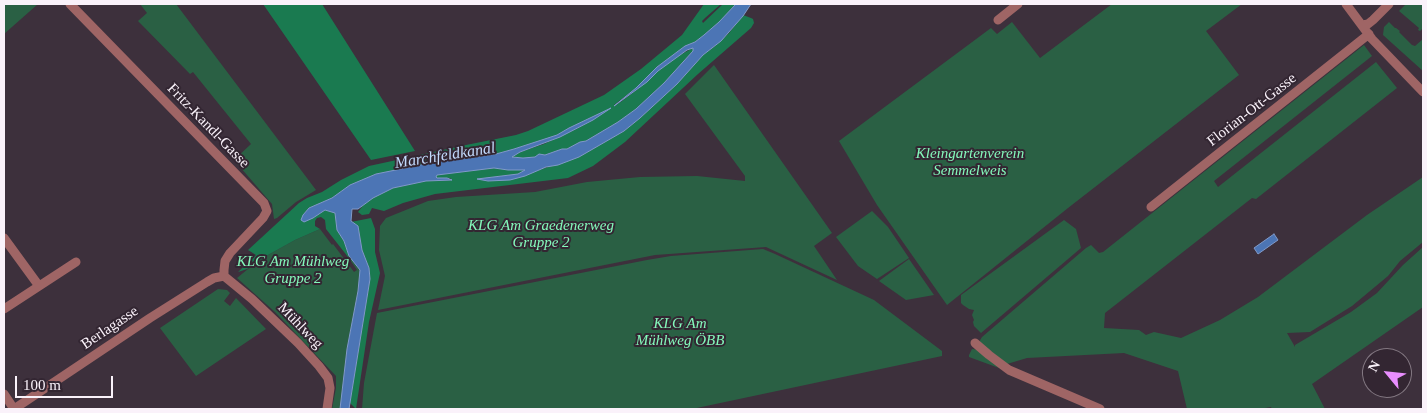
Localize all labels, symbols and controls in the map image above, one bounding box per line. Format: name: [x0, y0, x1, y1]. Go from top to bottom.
street label: Florian-Ott-Gasse: [1204, 70, 1300, 150]
street label: Fritz-Kandl-Gasse: [163, 80, 253, 172]
water label: Marchfeldkanal: [393, 139, 497, 173]
park label: Kleingartenverein Semmelweis: [916, 145, 1024, 180]
park label: KLG Am Graedenerweg Gruppe 2: [468, 217, 614, 252]
park label: KLG Am Mühlweg Gruppe 2: [237, 253, 349, 288]
street label: Mühlweg: [274, 299, 326, 353]
street label: Berlagasse: [78, 302, 142, 354]
park label: KLG Am Mühlweg ÖBB: [636, 315, 724, 350]
north arrow: [1362, 348, 1412, 398]
text: N: [1365, 358, 1383, 374]
scale bar: [18, 366, 115, 398]
text: 100 m: [23, 377, 61, 393]

